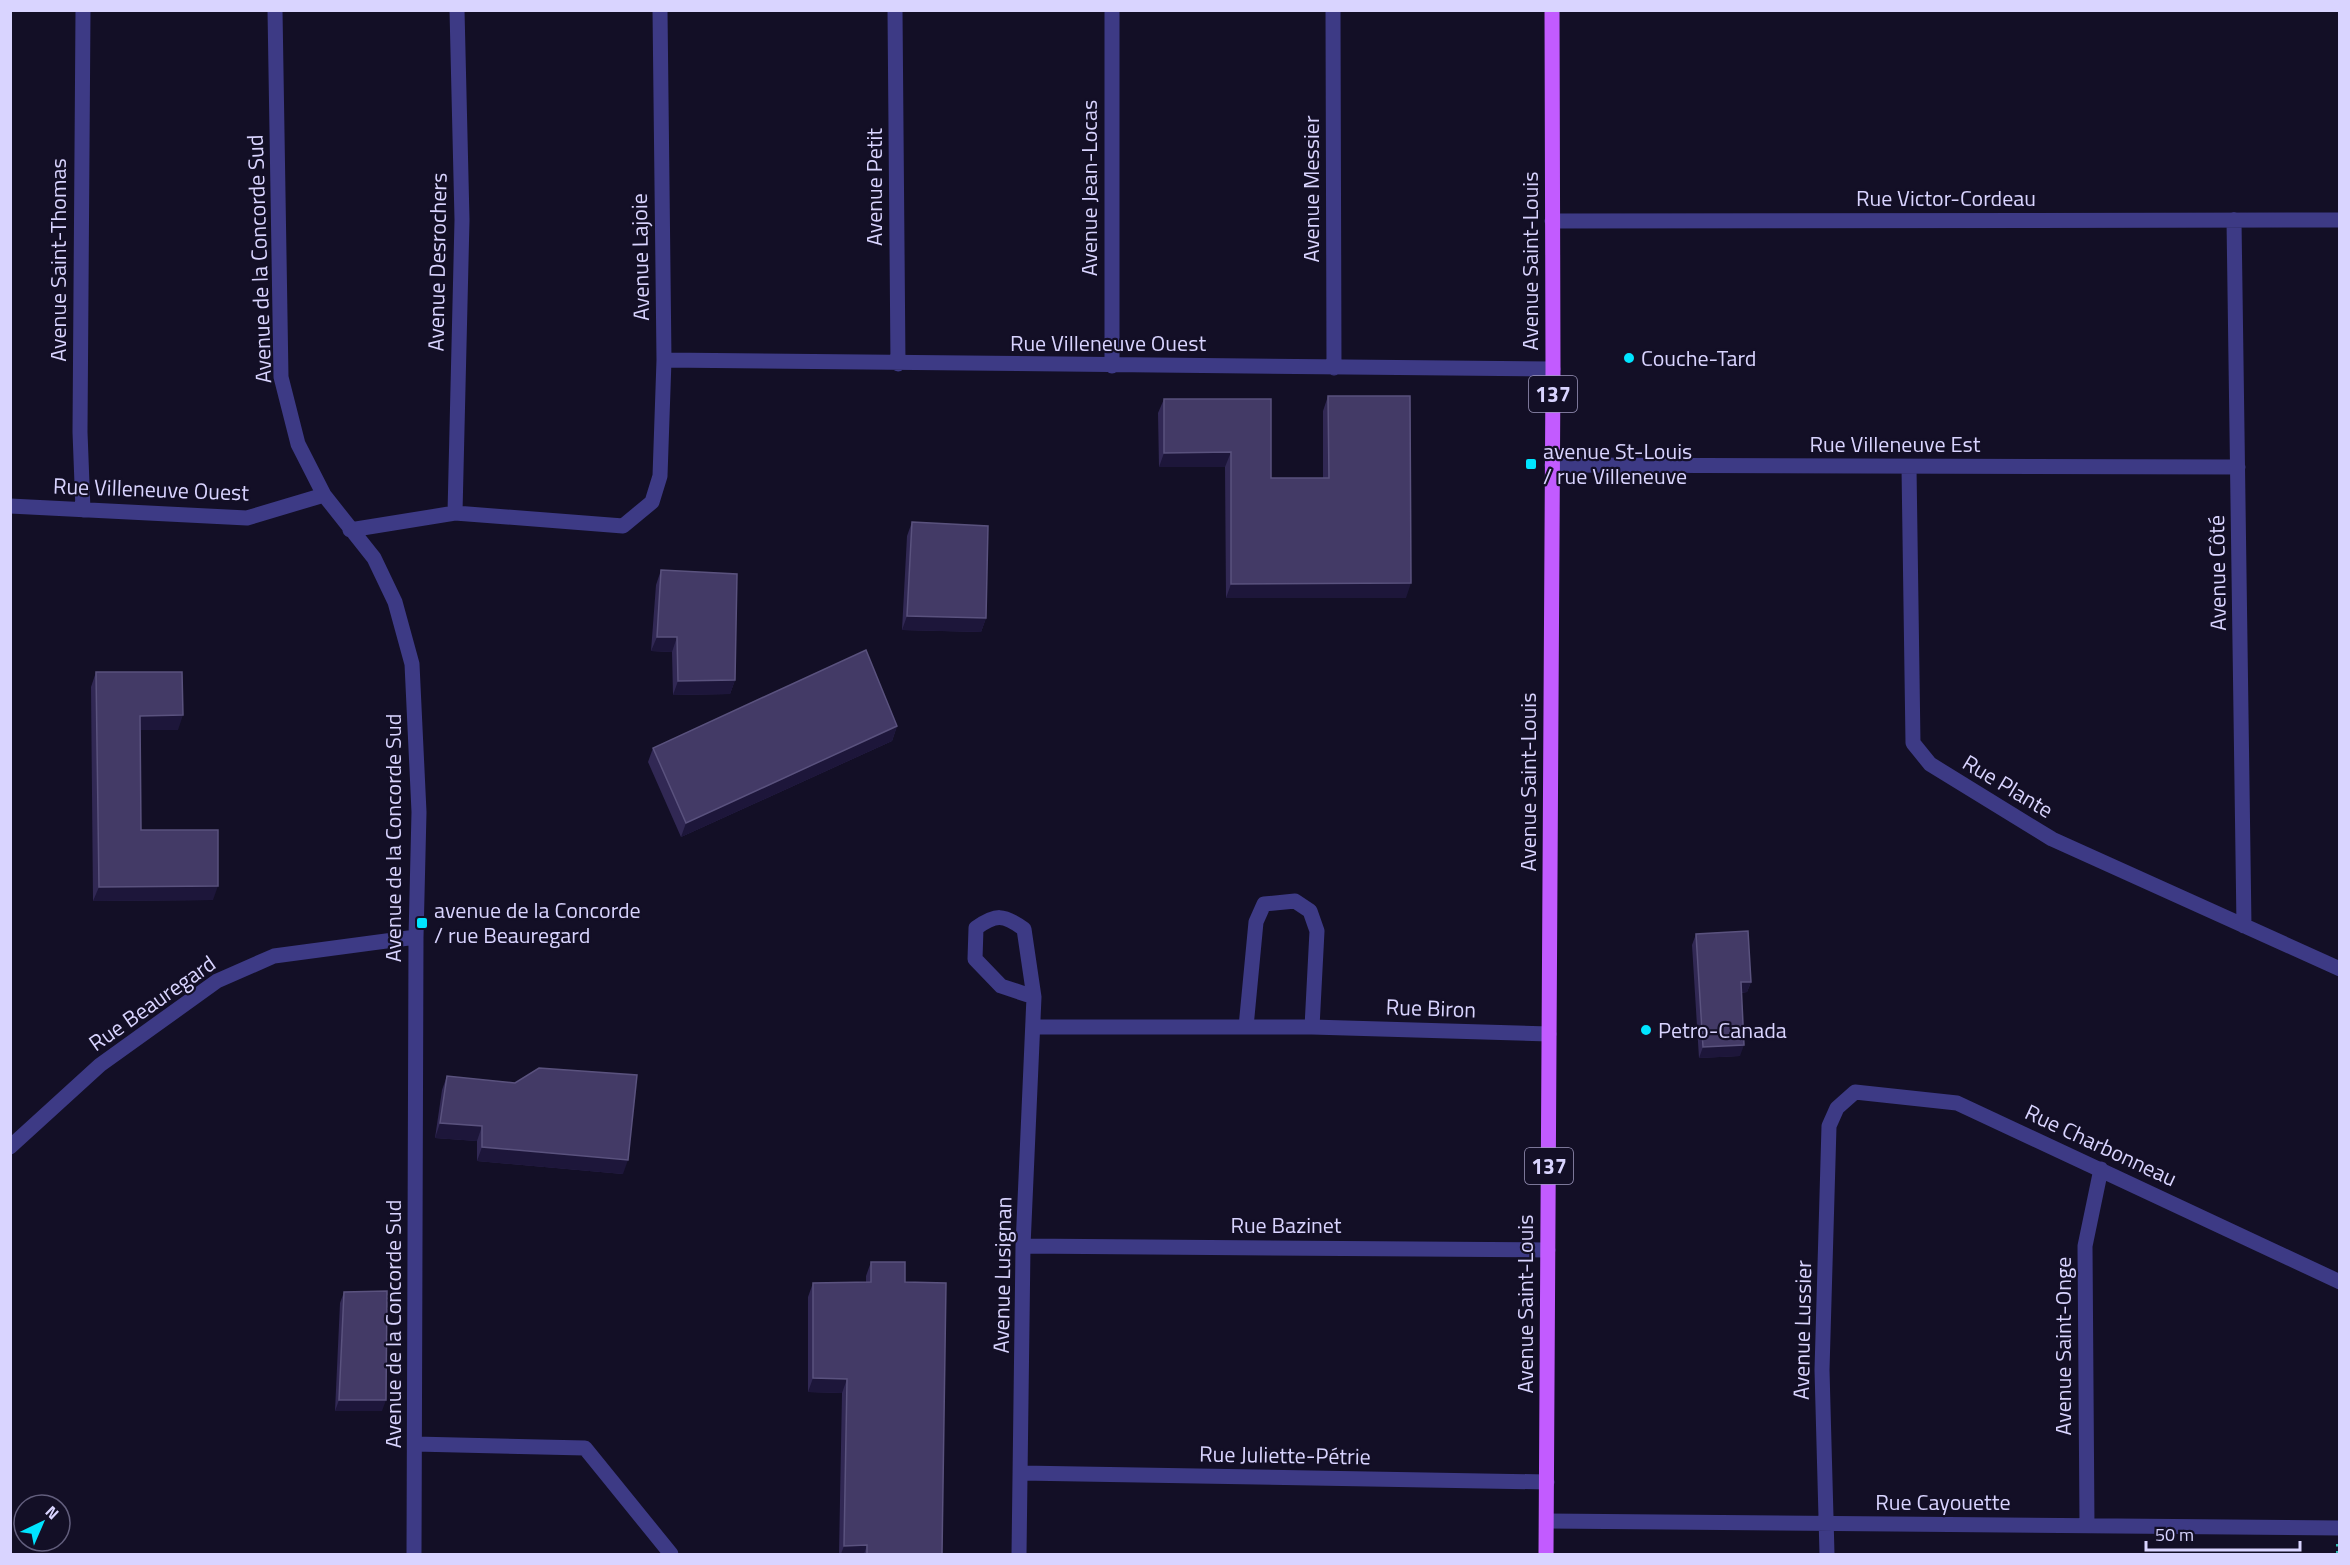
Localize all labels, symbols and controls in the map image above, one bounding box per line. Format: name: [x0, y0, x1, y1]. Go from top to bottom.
street label: Avenue Jean-Locas: [1072, 100, 1106, 276]
street label: Avenue Messier: [1294, 115, 1328, 263]
street label: Avenue Petit: [857, 128, 891, 246]
street label: Avenue de la Concorde Sud: [238, 134, 280, 384]
street label: Avenue Saint-Thomas: [41, 158, 75, 362]
street label: Avenue Desrochers: [418, 172, 456, 352]
street label: Avenue Saint-Louis: [1513, 172, 1547, 350]
street label: Rue Victor-Cordeau: [1856, 181, 2036, 215]
street label: Avenue Lajoie: [622, 193, 658, 321]
street label: Rue Villeneuve Ouest: [1010, 326, 1206, 360]
place label: Couche-Tard: [1641, 341, 1756, 375]
marker: Couche-Tard: [1622, 351, 1636, 365]
road number: 137: [1529, 376, 1577, 412]
street label: Rue Villeneuve Est: [1809, 427, 1981, 461]
place label: avenue St-Louis / rue Villeneuve: [1543, 434, 1692, 493]
marker: avenue St-Louis / rue Villeneuve: [1524, 457, 1538, 471]
street label: Rue Villeneuve Ouest: [52, 469, 250, 509]
street label: Avenue Côté: [2199, 515, 2235, 631]
street label: Avenue Saint-Louis: [1511, 693, 1545, 871]
street label: Avenue de la Concorde Sud: [376, 714, 410, 962]
street label: Rue Plante: [1956, 745, 2060, 827]
place label: avenue de la Concorde / rue Beauregard: [434, 893, 641, 952]
marker: avenue de la Concorde / rue Beauregard: [415, 916, 429, 930]
street label: Rue Beauregard: [82, 947, 222, 1059]
street label: Rue Biron: [1385, 989, 1477, 1027]
place label: Petro-Canada: [1658, 1013, 1787, 1047]
marker: Petro-Canada: [1639, 1023, 1653, 1037]
street label: Rue Charbonneau: [2019, 1095, 2183, 1195]
road number: 137: [1525, 1148, 1573, 1184]
street label: Avenue Lusignan: [984, 1196, 1020, 1354]
street label: Avenue de la Concorde Sud: [376, 1200, 410, 1448]
street label: Rue Bazinet: [1230, 1208, 1342, 1242]
street label: Avenue Saint-Louis: [1508, 1215, 1542, 1393]
street label: Avenue Saint-Onge: [2046, 1257, 2080, 1435]
street label: Avenue Lussier: [1784, 1259, 1820, 1400]
street label: Rue Juliette-Pétrie: [1199, 1437, 1371, 1473]
street label: Rue Cayouette: [1875, 1485, 2011, 1519]
north arrow: [12, 1493, 72, 1553]
text: N: [40, 1500, 65, 1525]
scale bar: [2146, 1514, 2300, 1552]
text: 50 m: [2155, 1521, 2194, 1548]

